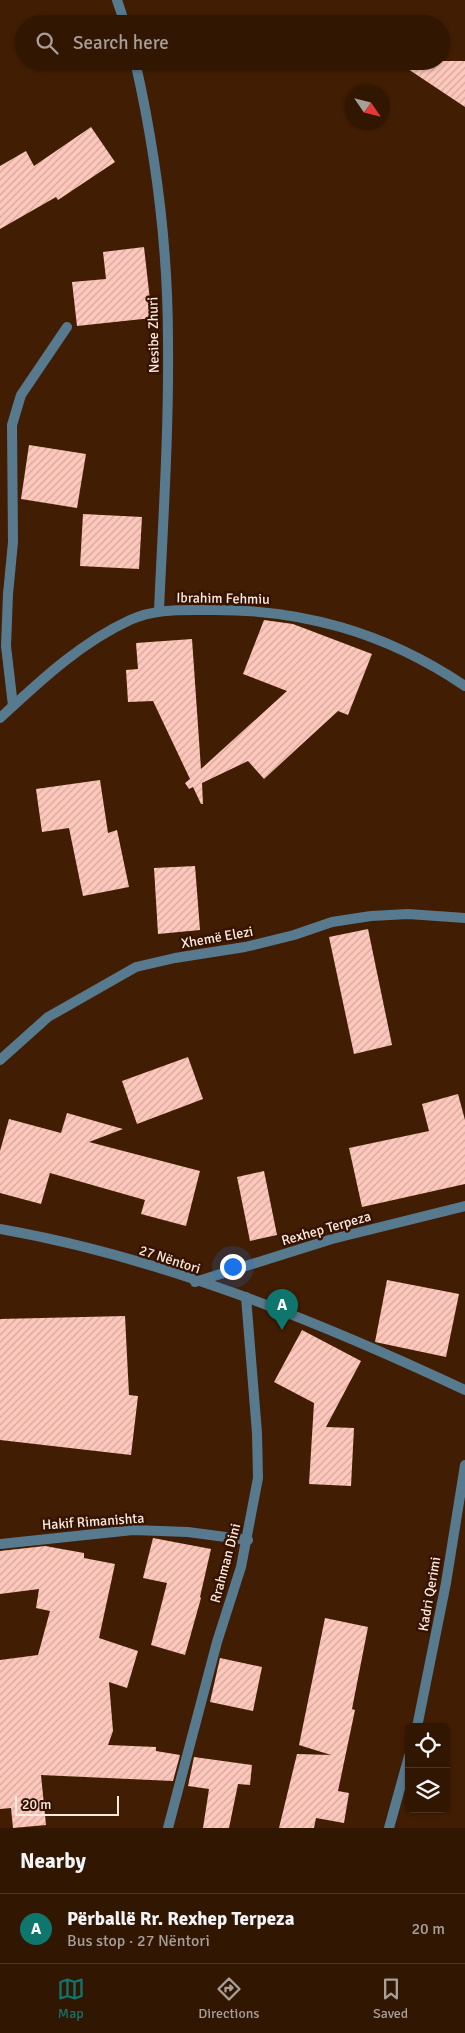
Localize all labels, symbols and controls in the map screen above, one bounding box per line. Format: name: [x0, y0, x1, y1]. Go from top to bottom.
search box: [15, 15, 450, 70]
icon: search: [33, 29, 61, 57]
text: Search here: [73, 31, 169, 55]
north arrow: [345, 85, 390, 130]
street label: Nesibe Zhuri: [144, 297, 163, 373]
street label: Ibrahim Fehmiu: [176, 589, 270, 608]
street label: Xhemë Elezi: [180, 923, 255, 952]
street label: Rexhep Terpeza: [279, 1208, 373, 1249]
street label: 27 Nëntori: [137, 1242, 203, 1277]
your location: [220, 1254, 246, 1280]
pin: A: [266, 1289, 298, 1330]
street label: Hakif Rimanishta: [41, 1509, 145, 1534]
street label: Rrahman Dini: [207, 1522, 244, 1605]
street label: Kadri Qerimi: [415, 1556, 444, 1633]
map controls: [405, 1723, 450, 1813]
button: locate: [405, 1723, 450, 1768]
button: layers: [405, 1768, 450, 1813]
scale bar: [15, 1793, 119, 1816]
text: 20 m: [22, 1796, 51, 1813]
text: Nearby: [20, 1848, 86, 1874]
text: Përballë Rr. Rexhep Terpeza: [67, 1907, 294, 1931]
text: A: [31, 1919, 41, 1939]
text: 20 m: [411, 1919, 445, 1939]
text: Bus stop · 27 Nëntori: [67, 1931, 210, 1951]
tab: Map: [57, 1975, 85, 2022]
tab: Directions: [198, 1975, 259, 2022]
tab: Saved: [373, 1975, 408, 2022]

